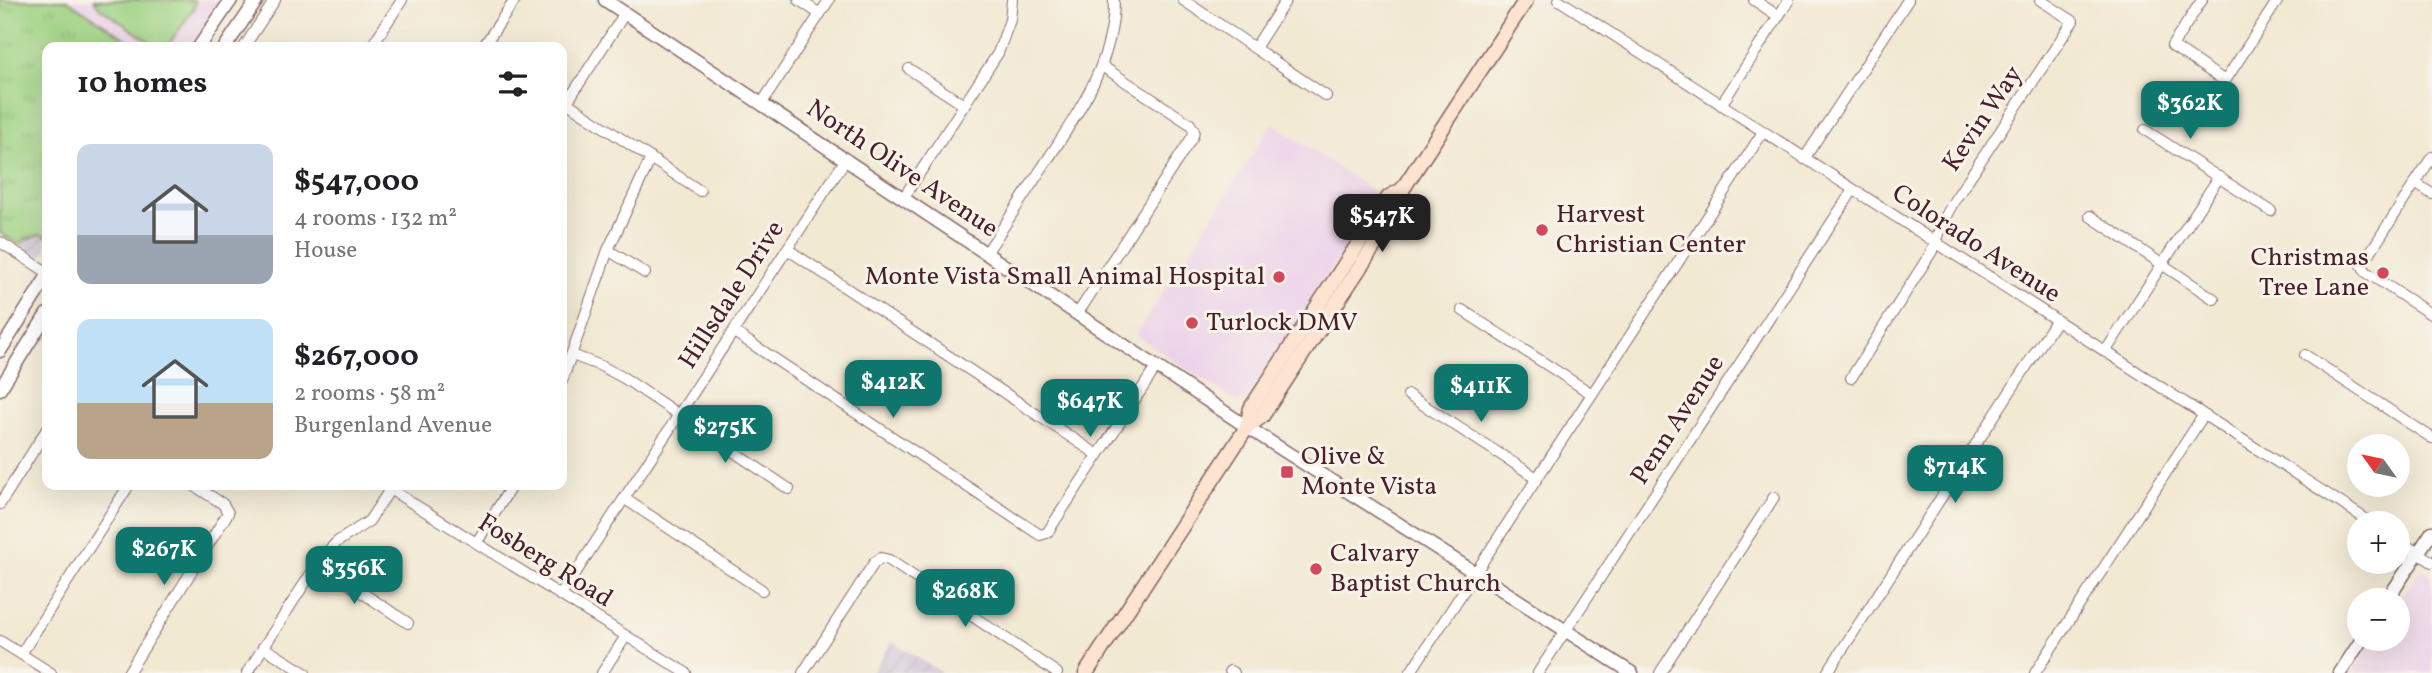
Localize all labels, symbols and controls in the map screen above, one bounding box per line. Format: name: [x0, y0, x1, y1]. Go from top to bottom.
street label: Kevin Way: [1934, 59, 2032, 179]
text: 10 homes: [77, 63, 207, 105]
icon: filters: [494, 65, 532, 103]
pin: $362K: [2141, 82, 2239, 141]
text: $362K: [2157, 88, 2223, 120]
street label: North Olive Avenue: [799, 91, 1005, 247]
text: $547,000: [294, 161, 419, 203]
icon: home: [133, 172, 217, 256]
street label: Colorado Avenue: [1885, 176, 2067, 312]
pin: $547K: [1333, 194, 1431, 254]
place label: Harvest Christian Center: [1556, 197, 1746, 263]
text: $547K: [1349, 201, 1415, 233]
text: 4 rooms · 132 m²: [294, 203, 457, 235]
street label: Hillsdale Drive: [670, 214, 794, 376]
marker: Harvest Christian Center: [1534, 222, 1550, 238]
text: House: [294, 235, 357, 267]
place label: Christmas Tree Lane: [2250, 240, 2369, 306]
place label: Monte Vista Small Animal Hospital: [865, 259, 1265, 295]
marker: Christmas Tree Lane: [2375, 265, 2391, 281]
marker: Monte Vista Small Animal Hospital: [1271, 269, 1287, 285]
place label: Turlock DMV: [1206, 305, 1358, 341]
marker: Turlock DMV: [1184, 315, 1200, 331]
text: $267,000: [294, 336, 419, 378]
icon: home: [133, 347, 217, 431]
street label: Penn Avenue: [1623, 348, 1733, 492]
pin: $412K: [844, 360, 942, 420]
pin: $411K: [1432, 364, 1530, 424]
text: $412K: [861, 367, 925, 399]
text: $411K: [1450, 371, 1512, 403]
text: 2 rooms · 58 m²: [294, 378, 445, 410]
pin: $647K: [1041, 380, 1139, 439]
text: $647K: [1057, 386, 1123, 418]
pin: $275K: [676, 406, 774, 465]
text: Burgenland Avenue: [294, 410, 492, 442]
text: $275K: [693, 412, 757, 444]
north arrow: [2347, 434, 2410, 497]
map controls: [2347, 434, 2410, 651]
place label: Olive & Monte Vista: [1301, 439, 1437, 505]
pin: $714K: [1906, 446, 2004, 505]
text: $714K: [1923, 452, 1987, 484]
marker: Olive & Monte Vista: [1279, 464, 1295, 480]
street label: Fosberg Road: [471, 505, 619, 617]
button: +: [2347, 511, 2410, 574]
pin: $267K: [115, 528, 213, 587]
text: $267K: [131, 534, 197, 566]
place label: Calvary Baptist Church: [1330, 536, 1501, 602]
pin: $356K: [305, 546, 403, 606]
text: $356K: [322, 553, 386, 585]
marker: Calvary Baptist Church: [1308, 561, 1324, 577]
pin: $268K: [916, 570, 1014, 629]
text: $268K: [932, 576, 998, 608]
button: −: [2347, 588, 2410, 651]

